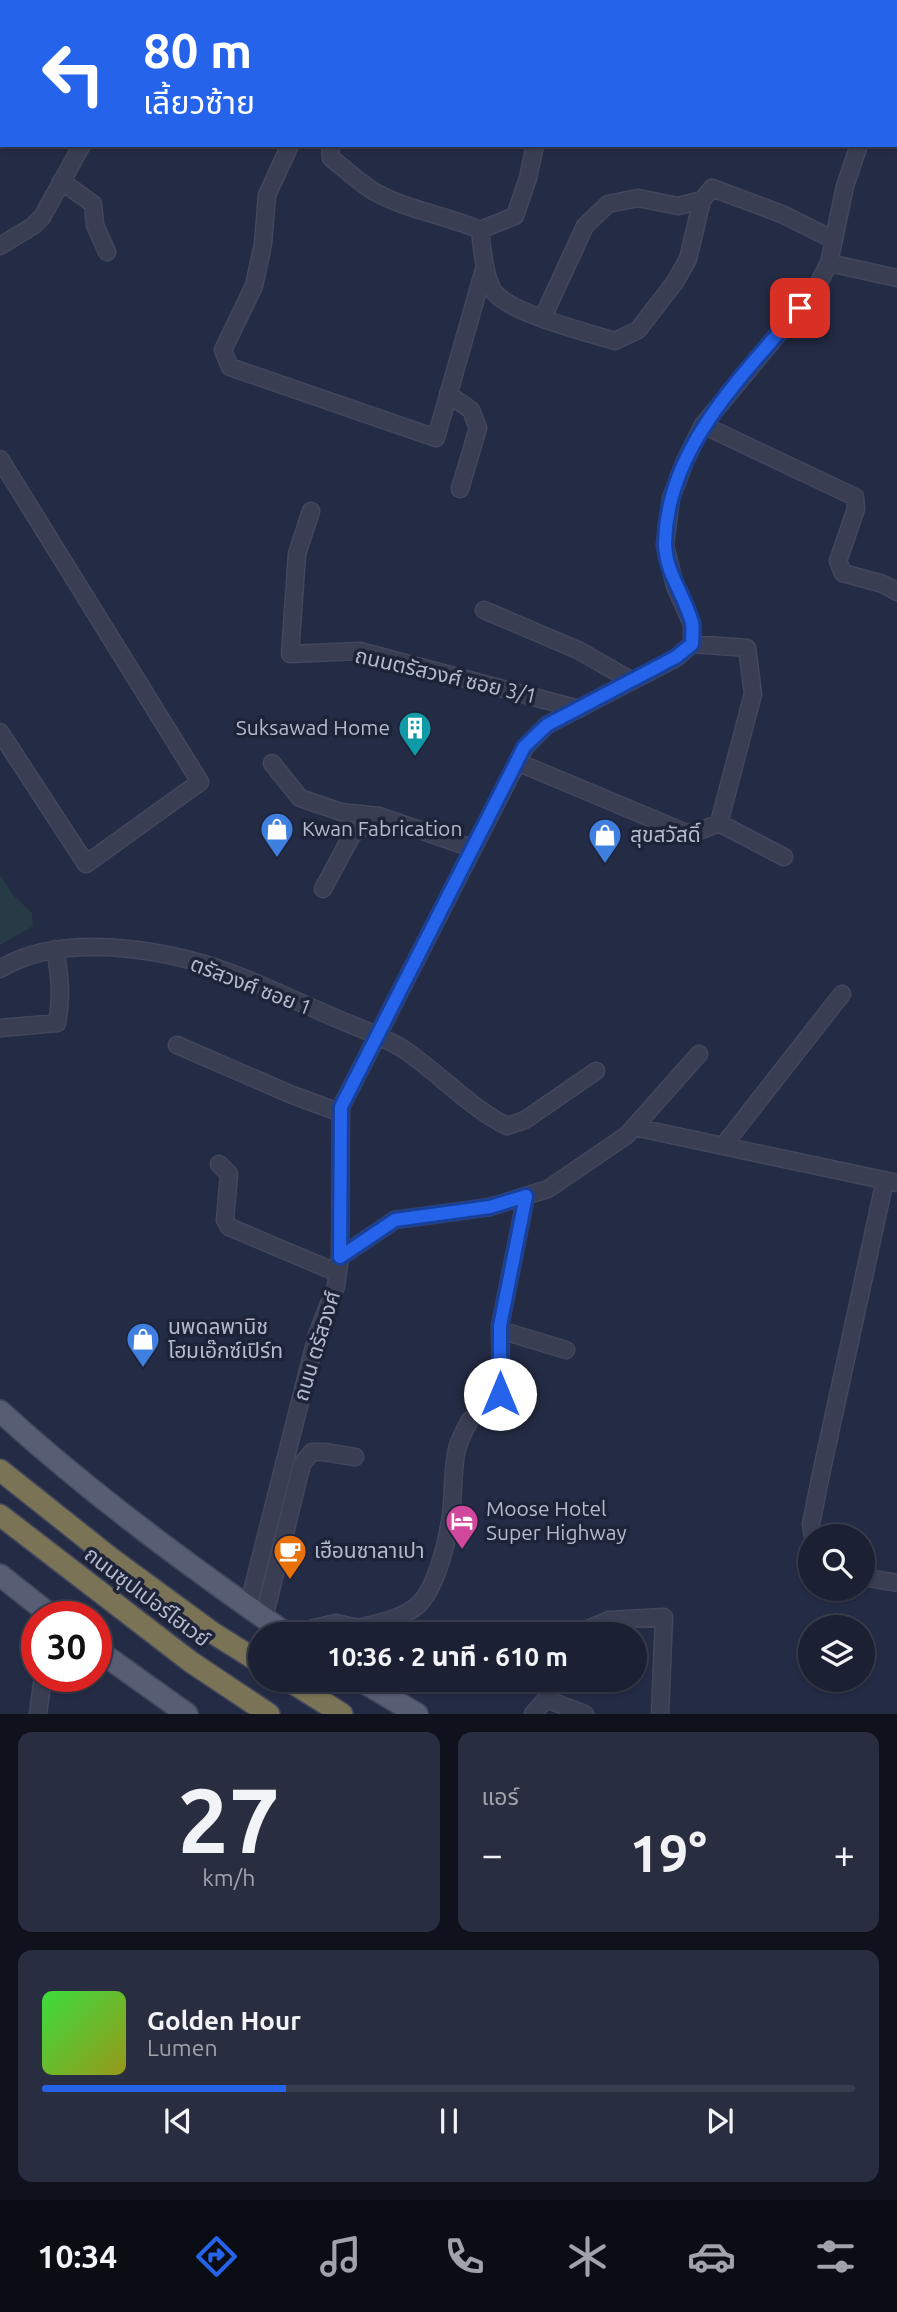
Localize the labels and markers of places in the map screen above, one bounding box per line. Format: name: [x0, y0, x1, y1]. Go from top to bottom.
pin: [770, 278, 830, 338]
building icon: Suksawad Home: [396, 709, 434, 758]
place label: Suksawad Home: [236, 715, 390, 739]
shop icon: Kwan Fabrication: [258, 810, 296, 859]
place label: Kwan Fabrication: [302, 816, 462, 840]
shop icon: สุขสวัสดิ์: [586, 816, 624, 865]
place label: สุขสวัสดิ์: [630, 822, 701, 848]
place label: นพดลพานิช โฮมเอ๊กซ์เปิร์ท: [168, 1314, 283, 1362]
shop icon: นพดลพานิช โฮมเอ๊กซ์เปิร์ท: [124, 1320, 162, 1369]
place label: Moose Hotel Super Highway: [486, 1496, 627, 1544]
hotel icon: Moose Hotel Super Highway: [443, 1502, 481, 1551]
cafe icon: เฮือนซาลาเปา: [271, 1532, 309, 1581]
place label: เฮือนซาลาเปา: [314, 1538, 425, 1562]

